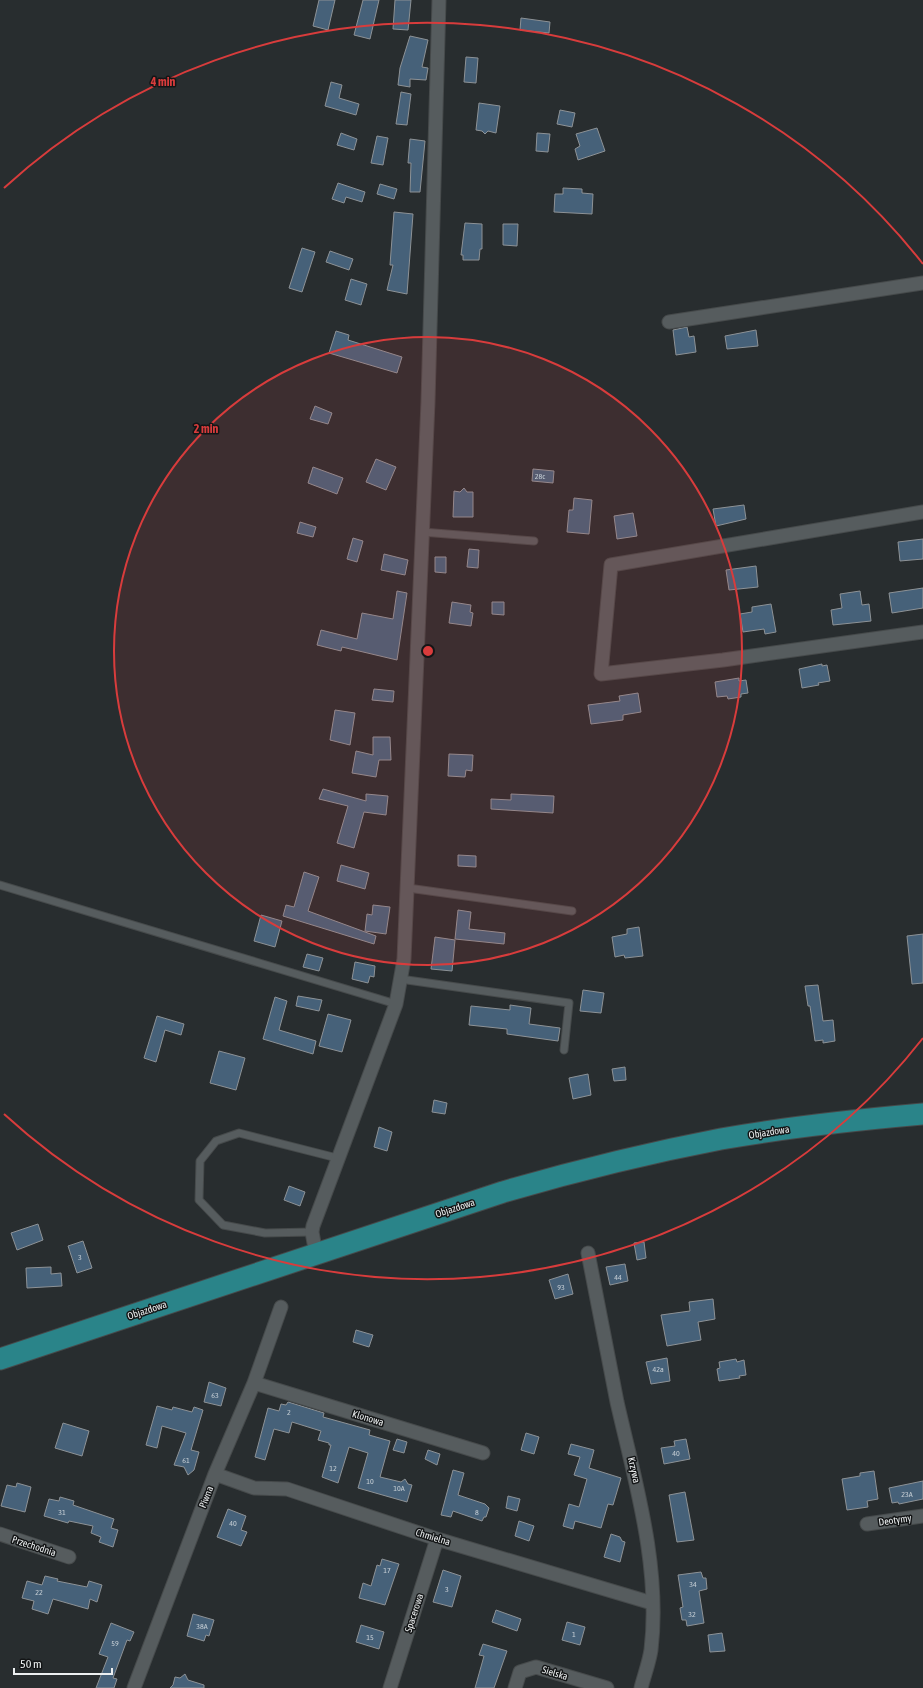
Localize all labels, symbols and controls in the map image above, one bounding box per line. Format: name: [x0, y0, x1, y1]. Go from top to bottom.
text: 4 min: [150, 75, 175, 89]
text: 2 min: [194, 422, 218, 436]
house number: 28c: [535, 472, 545, 481]
centre of rings: [421, 644, 435, 658]
street label: Objazdowa: [748, 1123, 790, 1141]
street label: Objazdowa: [434, 1196, 476, 1220]
house number: 3: [78, 1253, 82, 1262]
house number: 44: [614, 1273, 622, 1282]
house number: 93: [557, 1283, 565, 1292]
street label: Objazdowa: [126, 1298, 168, 1322]
house number: 42a: [652, 1365, 664, 1374]
house number: 63: [211, 1391, 219, 1400]
house number: 2: [287, 1408, 291, 1417]
street label: Klonowa: [351, 1408, 385, 1428]
house number: 40: [672, 1449, 680, 1458]
house number: 61: [182, 1456, 190, 1465]
street label: Krzywa: [626, 1456, 642, 1484]
house number: 12: [329, 1464, 337, 1473]
house number: 10: [366, 1477, 374, 1486]
street label: Piwna: [197, 1484, 215, 1509]
house number: 10A: [393, 1484, 405, 1493]
house number: 23A: [901, 1490, 913, 1499]
house number: 31: [58, 1508, 66, 1517]
house number: 8: [475, 1508, 479, 1517]
street label: Deotymy: [878, 1512, 912, 1528]
house number: 40: [229, 1519, 237, 1528]
street label: Chmielna: [414, 1527, 452, 1548]
street label: Przechodnia: [11, 1534, 58, 1558]
house number: 17: [383, 1566, 391, 1575]
house number: 34: [689, 1580, 697, 1589]
house number: 3: [445, 1585, 449, 1594]
house number: 22: [35, 1588, 43, 1597]
street label: Spacerowa: [403, 1592, 426, 1634]
house number: 32: [688, 1610, 696, 1619]
house number: 38A: [196, 1622, 208, 1631]
house number: 1: [572, 1630, 576, 1639]
house number: 15: [366, 1633, 374, 1642]
house number: 59: [111, 1639, 119, 1648]
scale bar: [14, 1650, 112, 1676]
text: 50 m: [20, 1657, 42, 1671]
street label: Sielska: [541, 1664, 569, 1682]

